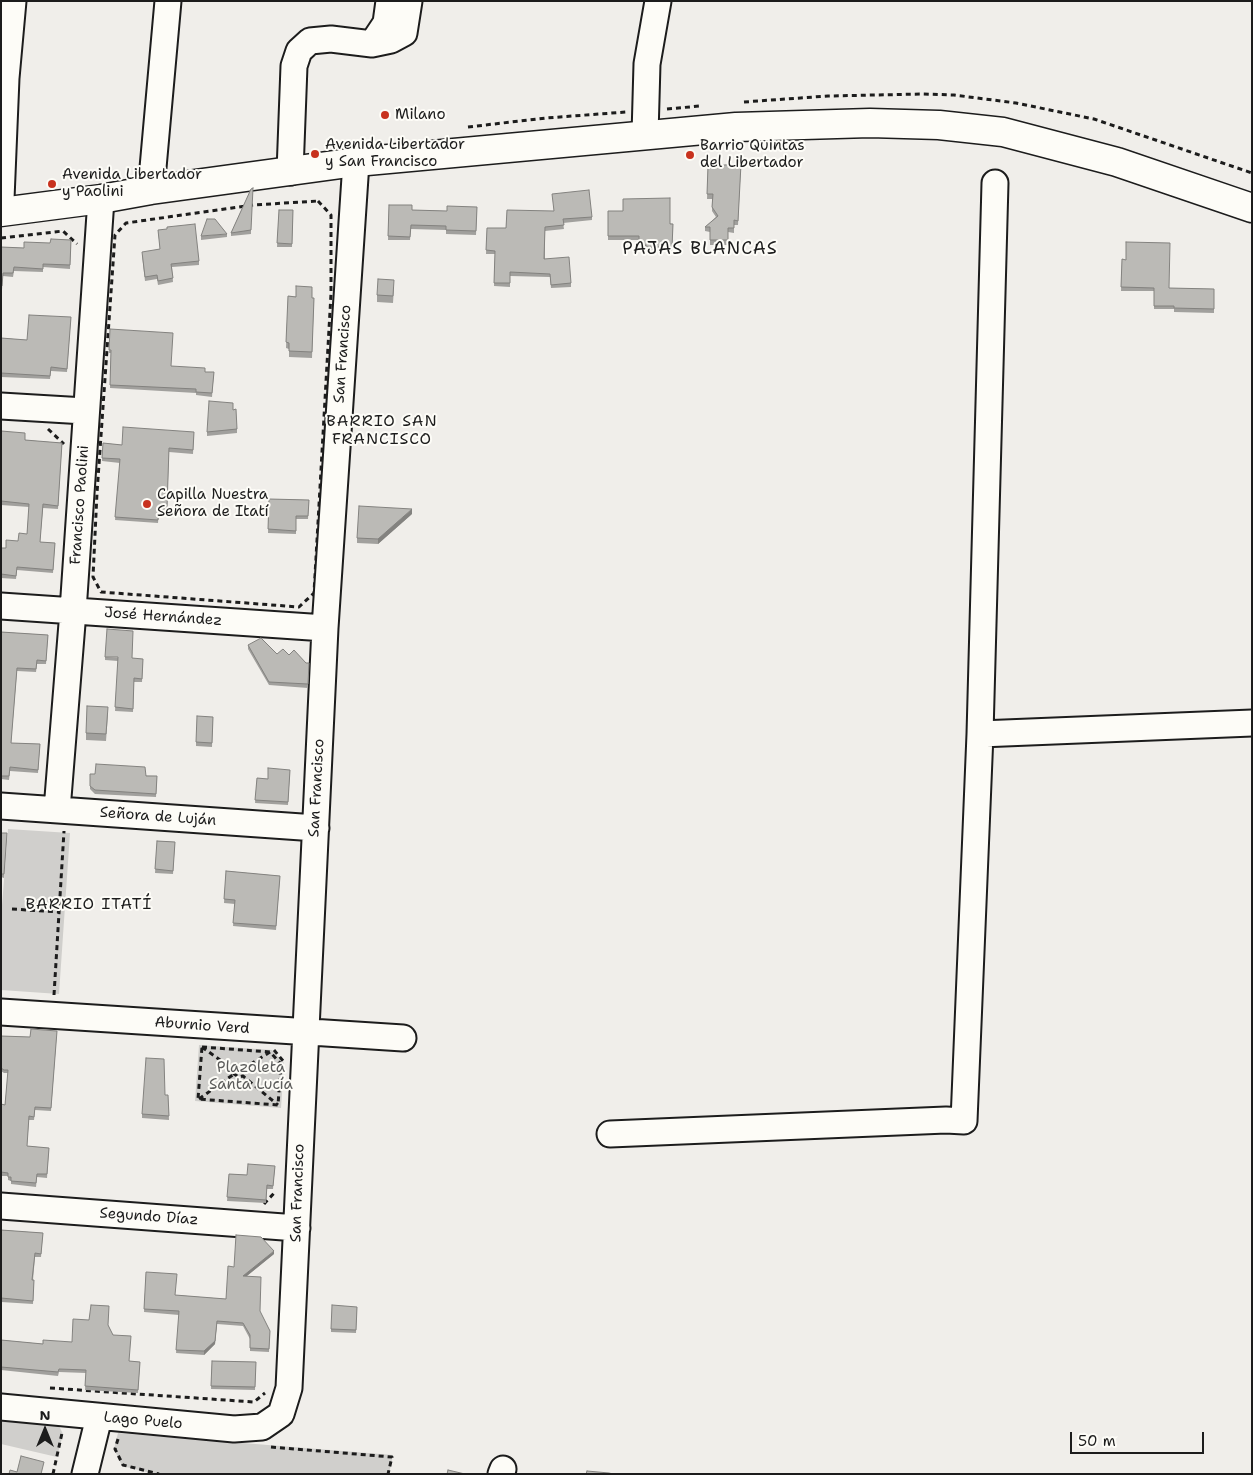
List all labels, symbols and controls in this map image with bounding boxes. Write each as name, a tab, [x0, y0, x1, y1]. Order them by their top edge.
place label: Milano	[395, 106, 446, 124]
marker: Milano	[379, 109, 391, 121]
place label: Avenida Libertador y San Francisco	[325, 136, 465, 171]
place label: Barrio Quintas del Libertador	[700, 137, 805, 172]
marker: Avenida Libertador y San Francisco	[309, 148, 321, 160]
marker: Barrio Quintas del Libertador	[684, 149, 696, 161]
place label: Avenida Libertador y Paolini	[62, 166, 202, 201]
marker: Avenida Libertador y Paolini	[46, 178, 58, 190]
district label: PAJAS BLANCAS	[621, 238, 779, 260]
street label: San Francisco	[331, 304, 355, 404]
district label: BARRIO SAN FRANCISCO	[325, 412, 439, 450]
street label: Francisco Paolini	[67, 445, 93, 565]
place label: Capilla Nuestra Señora de Itatí	[157, 486, 269, 521]
marker: Capilla Nuestra Señora de Itatí	[141, 498, 153, 510]
street label: José Hernández	[103, 604, 223, 630]
street label: San Francisco	[305, 738, 329, 838]
street label: Señora de Luján	[99, 804, 217, 830]
district label: BARRIO ITATÍ	[24, 895, 154, 915]
street label: Aburnio Verd	[154, 1014, 250, 1038]
park label: Plazoleta Santa Lucía	[209, 1059, 293, 1094]
street label: San Francisco	[287, 1143, 309, 1243]
street label: Segundo Díaz	[99, 1205, 199, 1229]
north arrow	[20, 1405, 70, 1455]
text: N	[39, 1406, 51, 1424]
street label: Lago Puelo	[103, 1409, 183, 1433]
scale bar	[1073, 1422, 1207, 1454]
text: 50 m	[1078, 1431, 1116, 1451]

